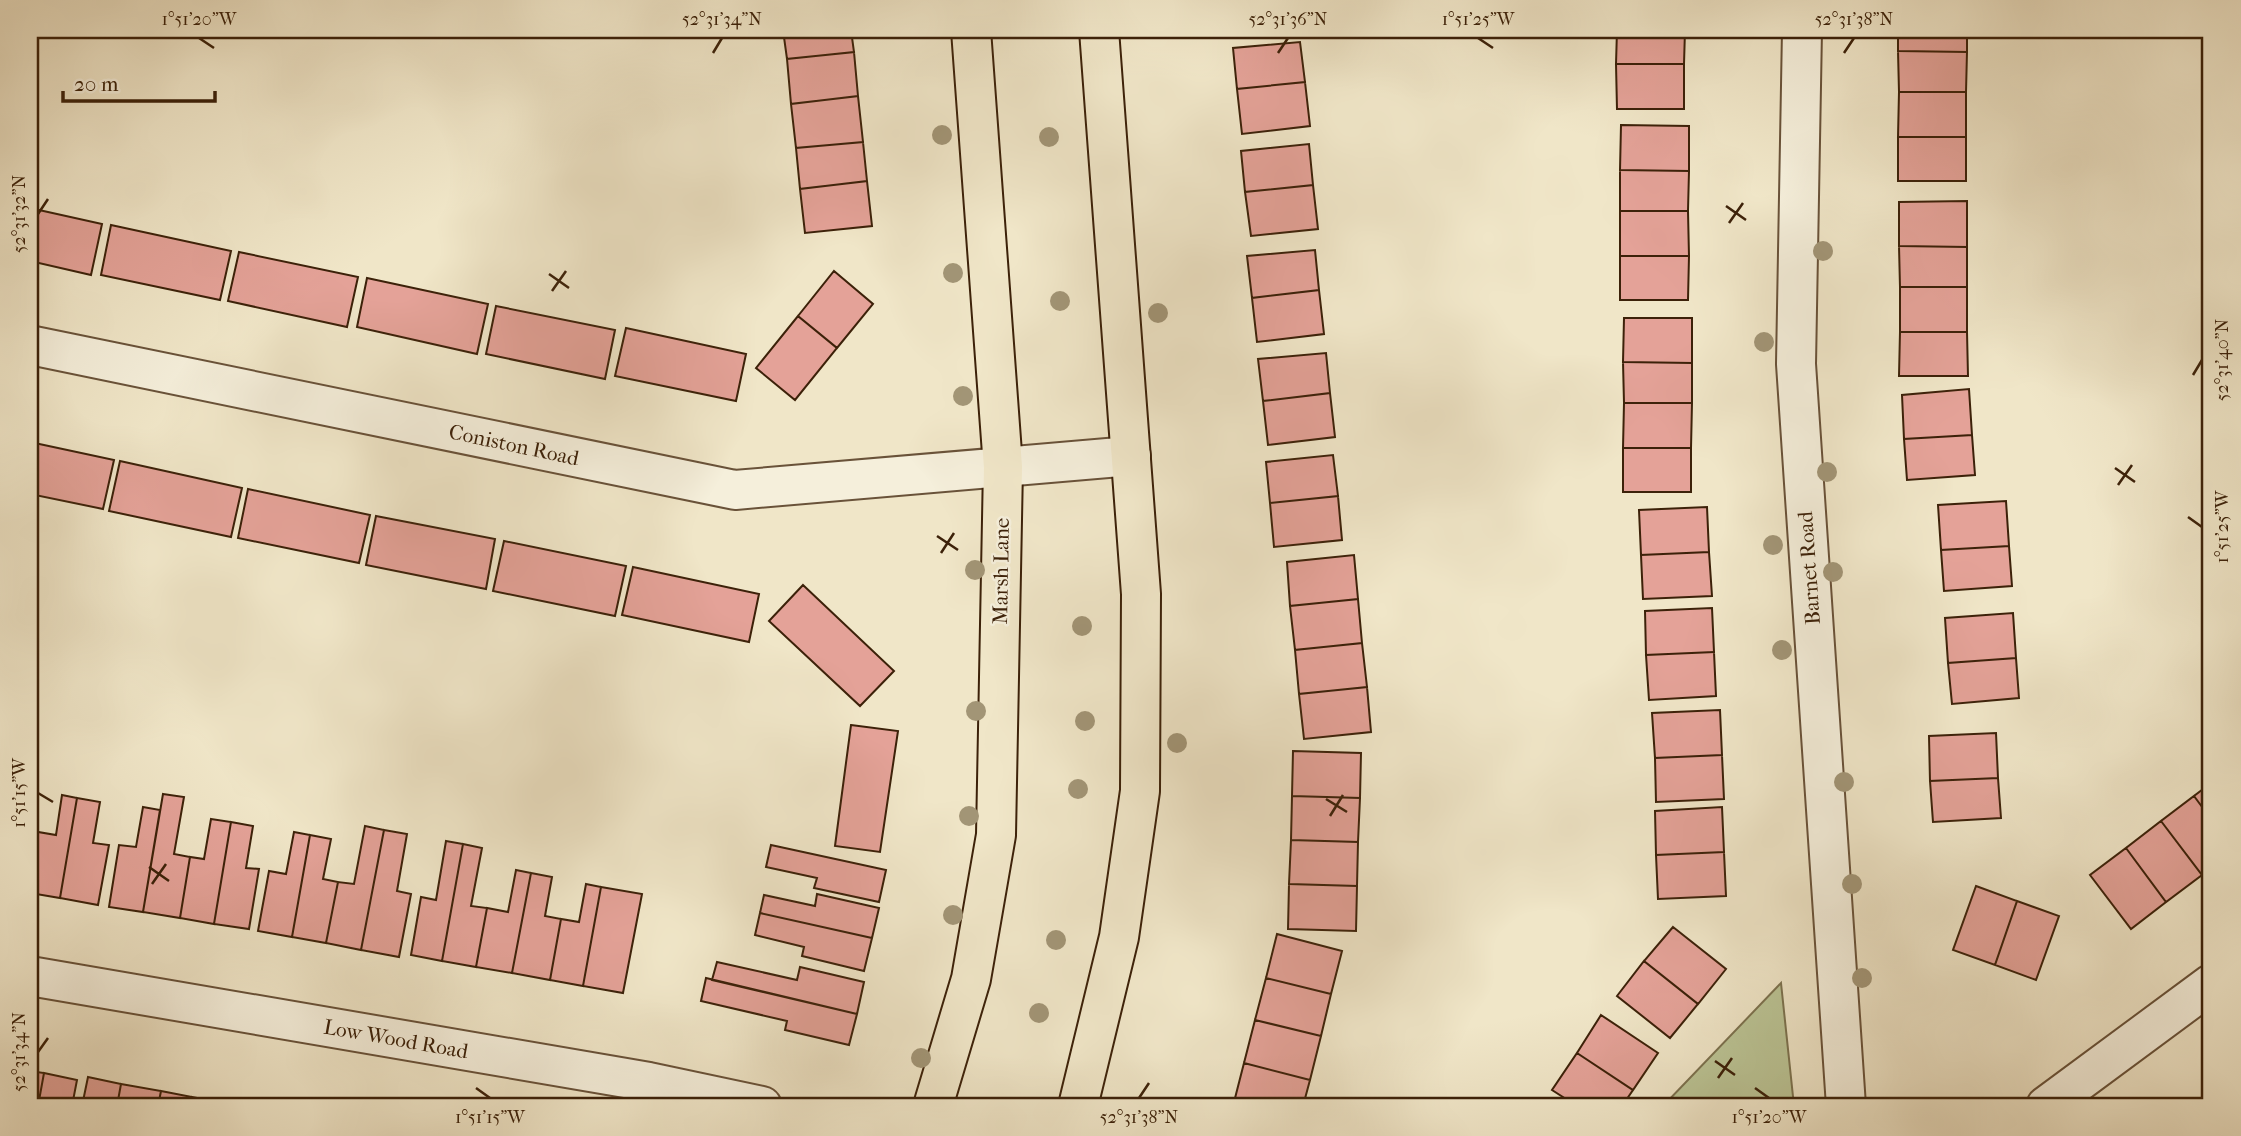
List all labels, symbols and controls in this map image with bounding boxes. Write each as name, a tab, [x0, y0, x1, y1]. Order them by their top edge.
text: 1°51'20"W	[162, 9, 238, 30]
text: 52°31'34"N	[682, 9, 762, 30]
text: 52°31'36"N	[1248, 9, 1328, 30]
text: 1°51'25"W	[1442, 9, 1516, 30]
text: 52°31'38"N	[1815, 9, 1894, 30]
scale bar	[63, 60, 215, 104]
text: 20 m	[74, 72, 119, 96]
text: 52°31'32"N	[9, 174, 30, 253]
text: 52°31'40"N	[2212, 318, 2233, 401]
street label: Coniston Road	[447, 420, 582, 471]
text: 1°51'25"W	[2212, 489, 2233, 563]
street label: Barnet Road	[1793, 510, 1825, 625]
street label: Marsh Lane	[988, 517, 1014, 625]
text: 1°51'15"W	[9, 757, 30, 828]
text: 52°31'34"N	[9, 1012, 30, 1092]
street label: Low Wood Road	[322, 1014, 471, 1064]
text: 1°51'15"W	[455, 1107, 526, 1128]
text: 52°31'38"N	[1100, 1107, 1179, 1128]
text: 1°51'20"W	[1732, 1107, 1808, 1128]

